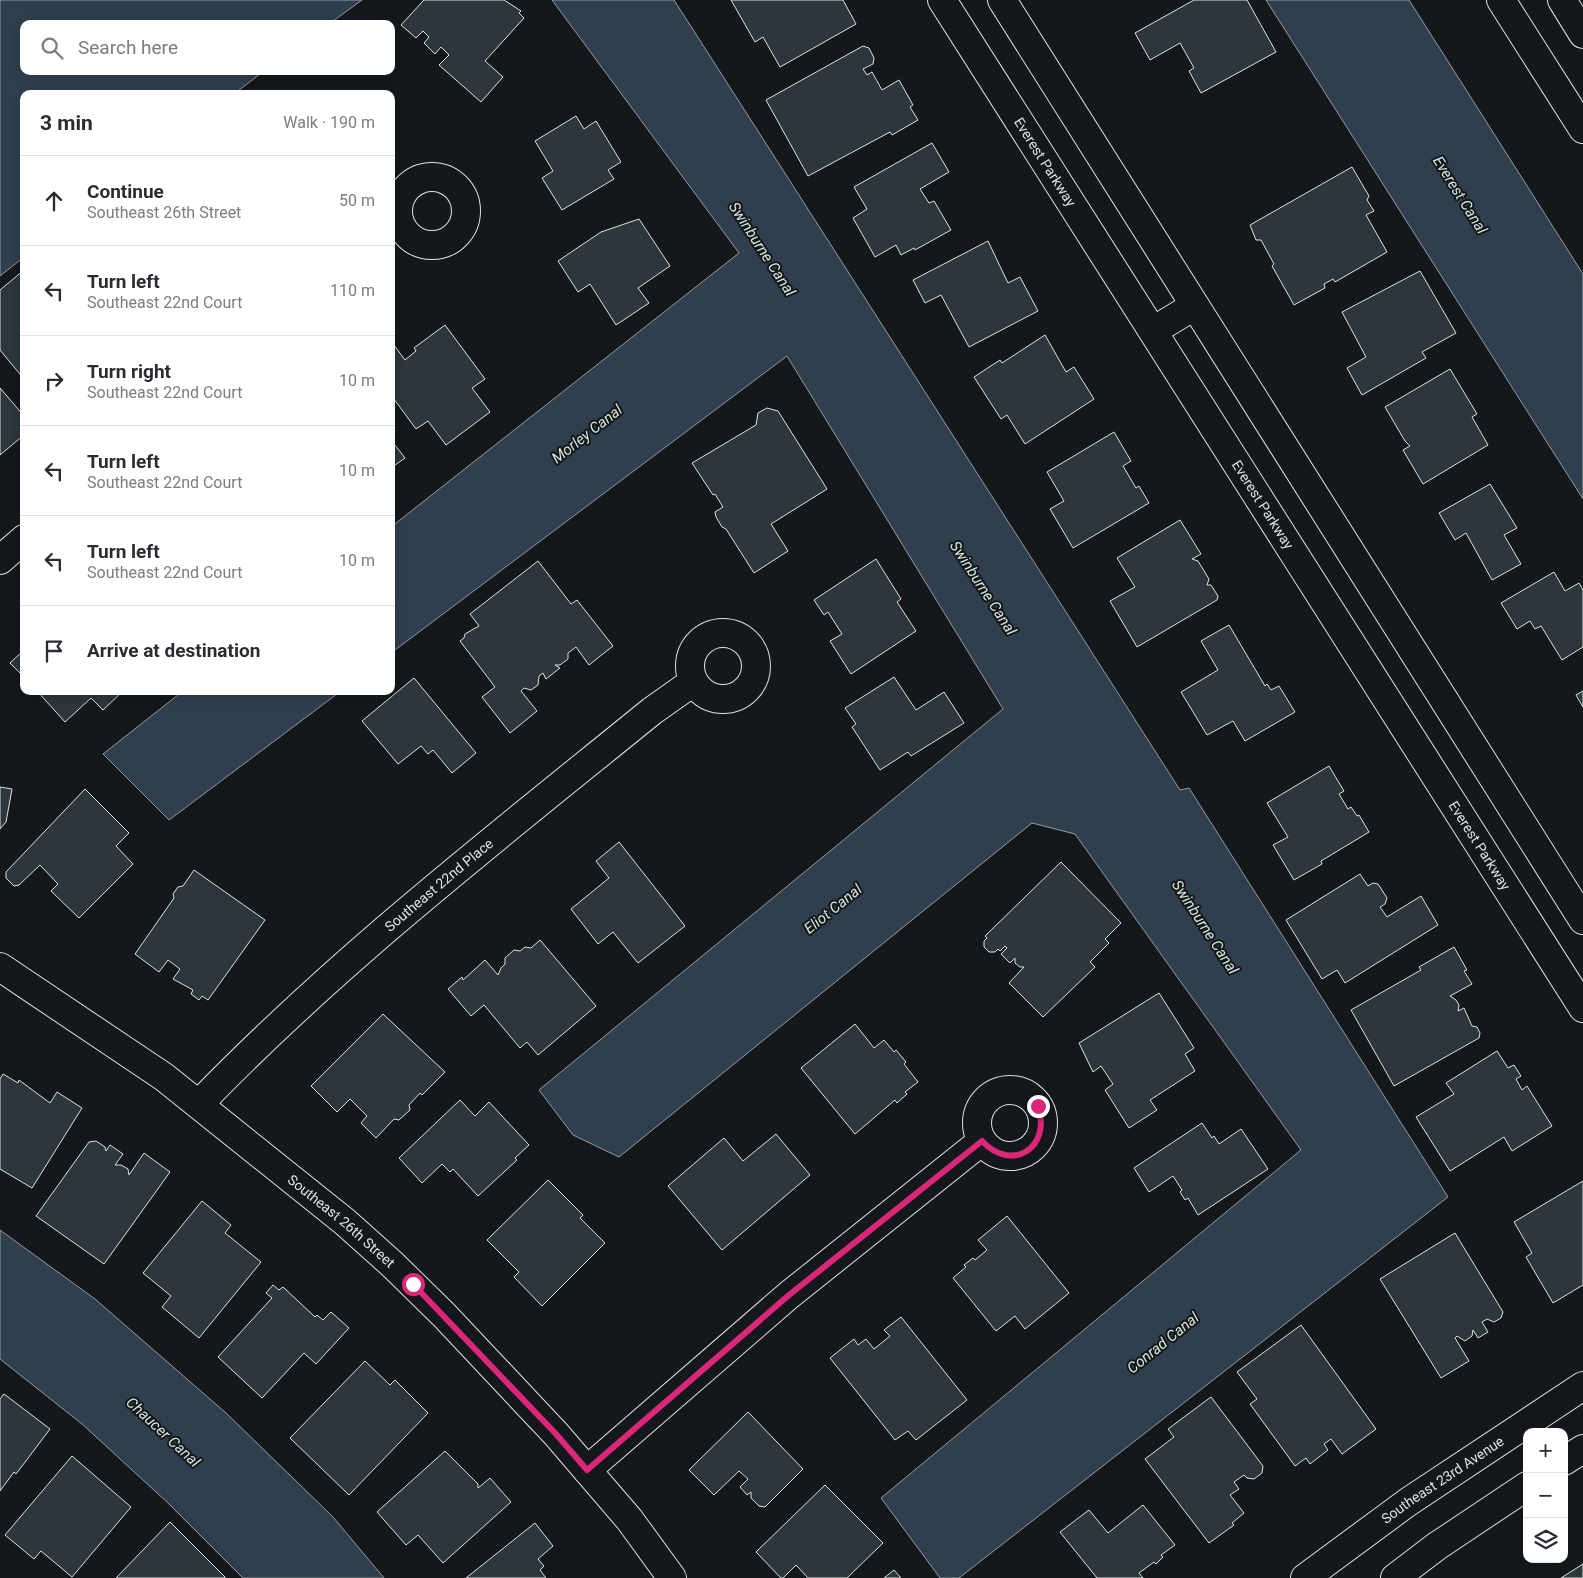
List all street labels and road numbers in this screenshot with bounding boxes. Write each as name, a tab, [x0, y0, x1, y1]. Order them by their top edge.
street label: Everest Parkway	[1011, 115, 1079, 210]
street label: Everest Parkway	[1229, 457, 1297, 552]
street label: Everest Parkway	[1446, 798, 1514, 893]
street label: Southeast 22nd Place	[381, 835, 496, 935]
street label: Southeast 26th Street	[285, 1171, 398, 1271]
street label: Southeast 23rd Avenue	[1378, 1433, 1507, 1527]

